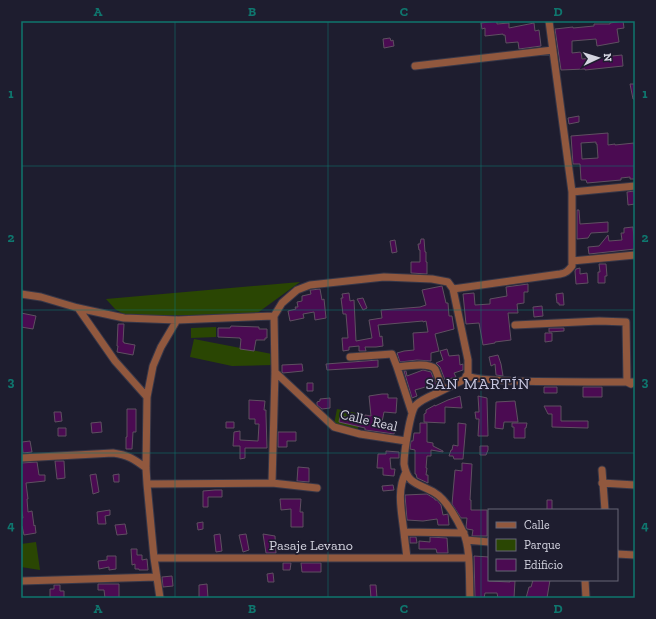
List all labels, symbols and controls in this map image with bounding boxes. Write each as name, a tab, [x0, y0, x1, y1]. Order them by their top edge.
text: A	[94, 4, 103, 19]
text: B	[248, 4, 256, 19]
text: C	[400, 4, 408, 19]
text: D	[553, 4, 563, 19]
north arrow	[578, 38, 618, 78]
text: N	[601, 53, 614, 63]
text: 1	[8, 86, 14, 101]
text: 1	[642, 86, 648, 101]
text: 2	[8, 230, 15, 245]
text: 2	[642, 230, 649, 245]
text: 3	[8, 374, 15, 389]
district label: SAN MARTÍN	[425, 374, 531, 393]
text: 3	[642, 374, 649, 389]
street label: Calle Real	[338, 406, 400, 435]
legend	[488, 509, 618, 581]
text: 4	[7, 518, 15, 533]
text: Calle	[524, 518, 550, 532]
text: 4	[641, 518, 649, 533]
street label: Pasaje Levano	[269, 537, 353, 554]
text: Parque	[524, 538, 561, 552]
text: Edificio	[524, 558, 563, 572]
text: A	[94, 601, 103, 616]
text: B	[248, 601, 256, 616]
text: C	[400, 601, 408, 616]
text: D	[553, 601, 563, 616]

